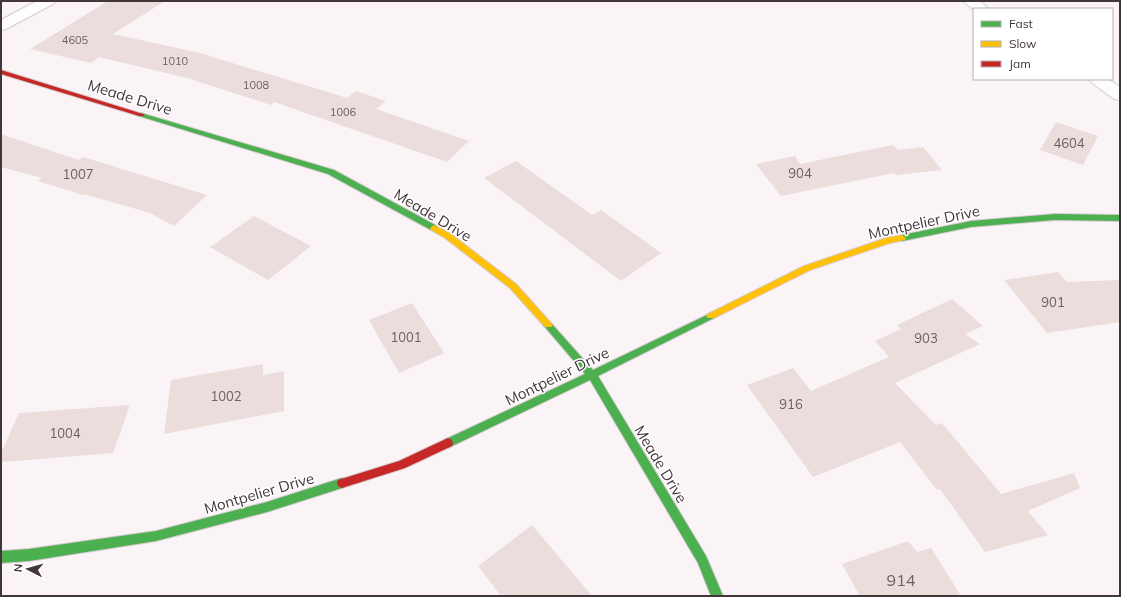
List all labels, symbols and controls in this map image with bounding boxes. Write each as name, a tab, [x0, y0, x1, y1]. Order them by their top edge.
legend	[973, 8, 1113, 80]
text: Fast	[1009, 16, 1033, 31]
house number: 4605	[62, 33, 89, 47]
text: Slow	[1009, 36, 1037, 51]
house number: 1010	[162, 54, 189, 68]
text: Jam	[1009, 56, 1031, 71]
street label: Meade Drive	[85, 75, 175, 119]
house number: 1008	[243, 78, 270, 92]
house number: 1006	[330, 105, 357, 119]
house number: 4604	[1053, 135, 1085, 151]
house number: 904	[788, 165, 812, 181]
house number: 1007	[62, 166, 94, 182]
street label: Meade Drive	[391, 184, 475, 246]
street label: Montpelier Drive	[866, 201, 982, 243]
house number: 901	[1041, 294, 1065, 310]
house number: 1001	[390, 329, 422, 345]
house number: 903	[914, 330, 938, 346]
street label: Montpelier Drive	[502, 343, 612, 409]
house number: 1002	[210, 388, 242, 404]
house number: 916	[779, 396, 803, 412]
street label: Meade Drive	[630, 422, 692, 506]
house number: 1004	[49, 425, 81, 441]
street label: Montpelier Drive	[202, 468, 316, 518]
north arrow	[8, 549, 48, 589]
text: N	[11, 563, 25, 573]
house number: 914	[887, 570, 916, 590]

